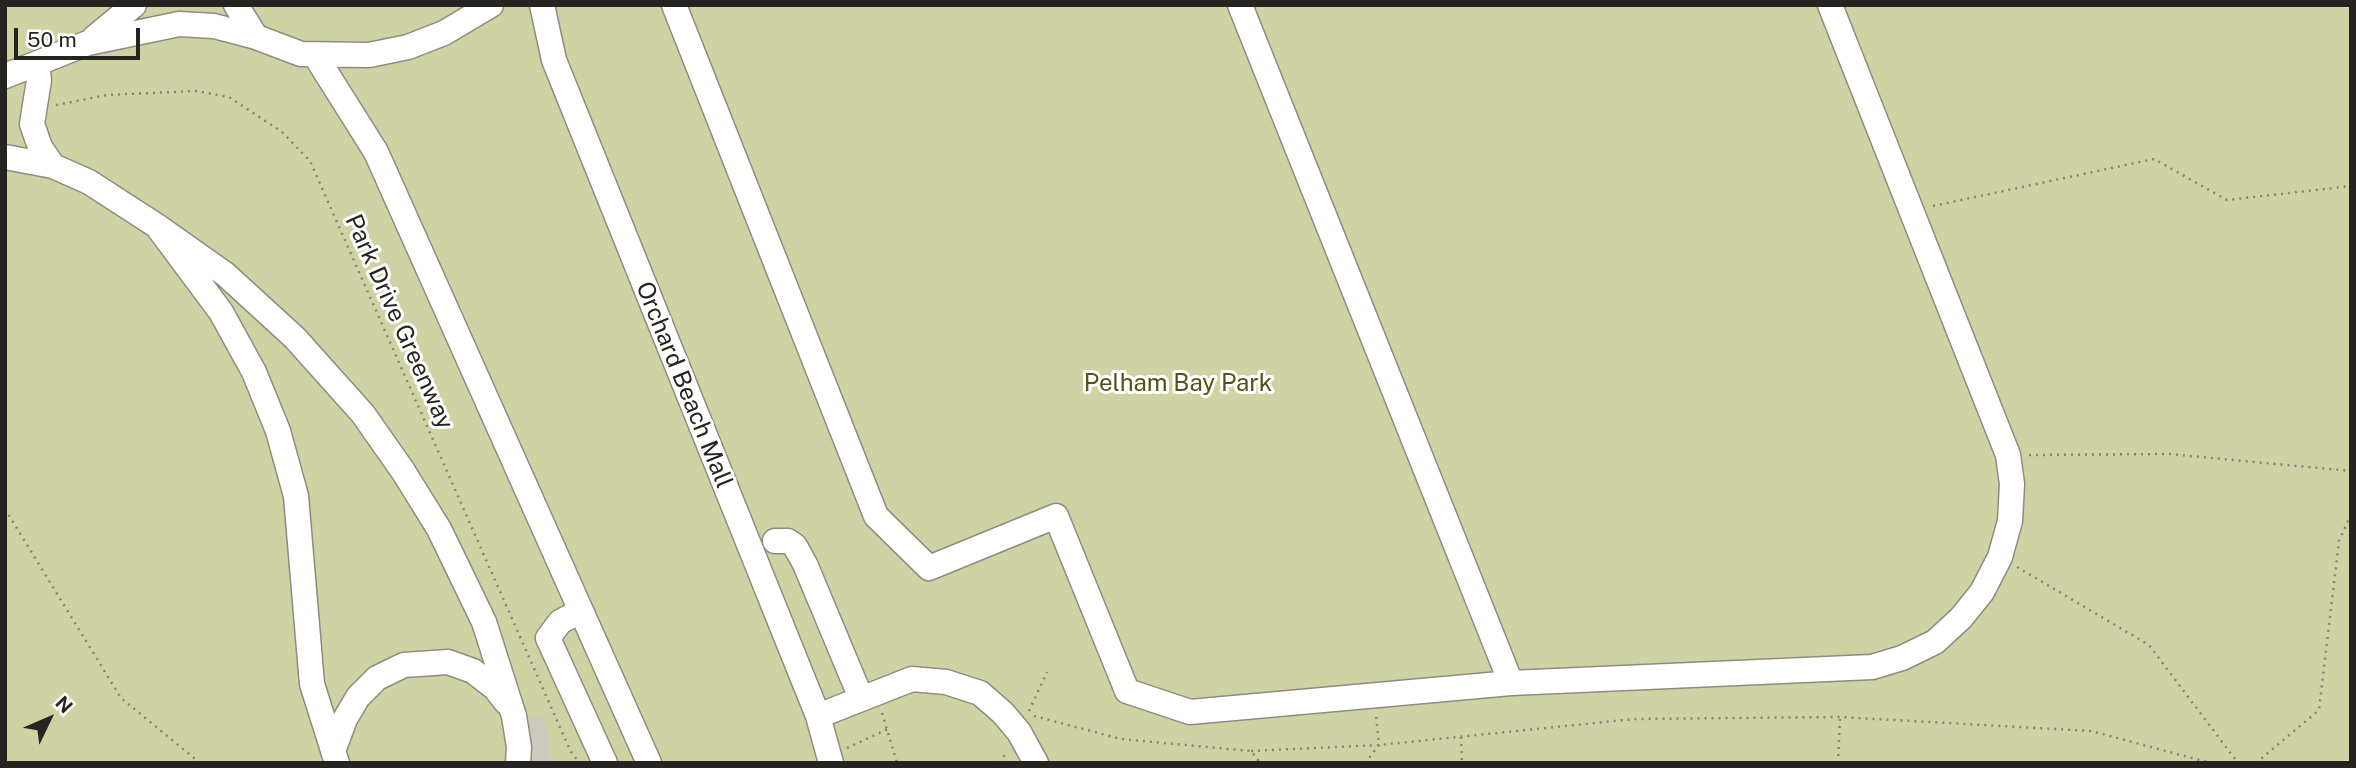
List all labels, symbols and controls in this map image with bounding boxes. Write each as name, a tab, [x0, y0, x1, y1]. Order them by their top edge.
scale bar	[18, 14, 144, 58]
text: 50 m	[27, 27, 77, 52]
street label: Park Drive Greenway	[339, 210, 459, 434]
street label: Orchard Beach Mall	[629, 278, 739, 492]
park label: Pelham Bay Park	[1084, 370, 1272, 398]
north arrow	[14, 684, 84, 754]
text: N	[51, 691, 77, 717]

